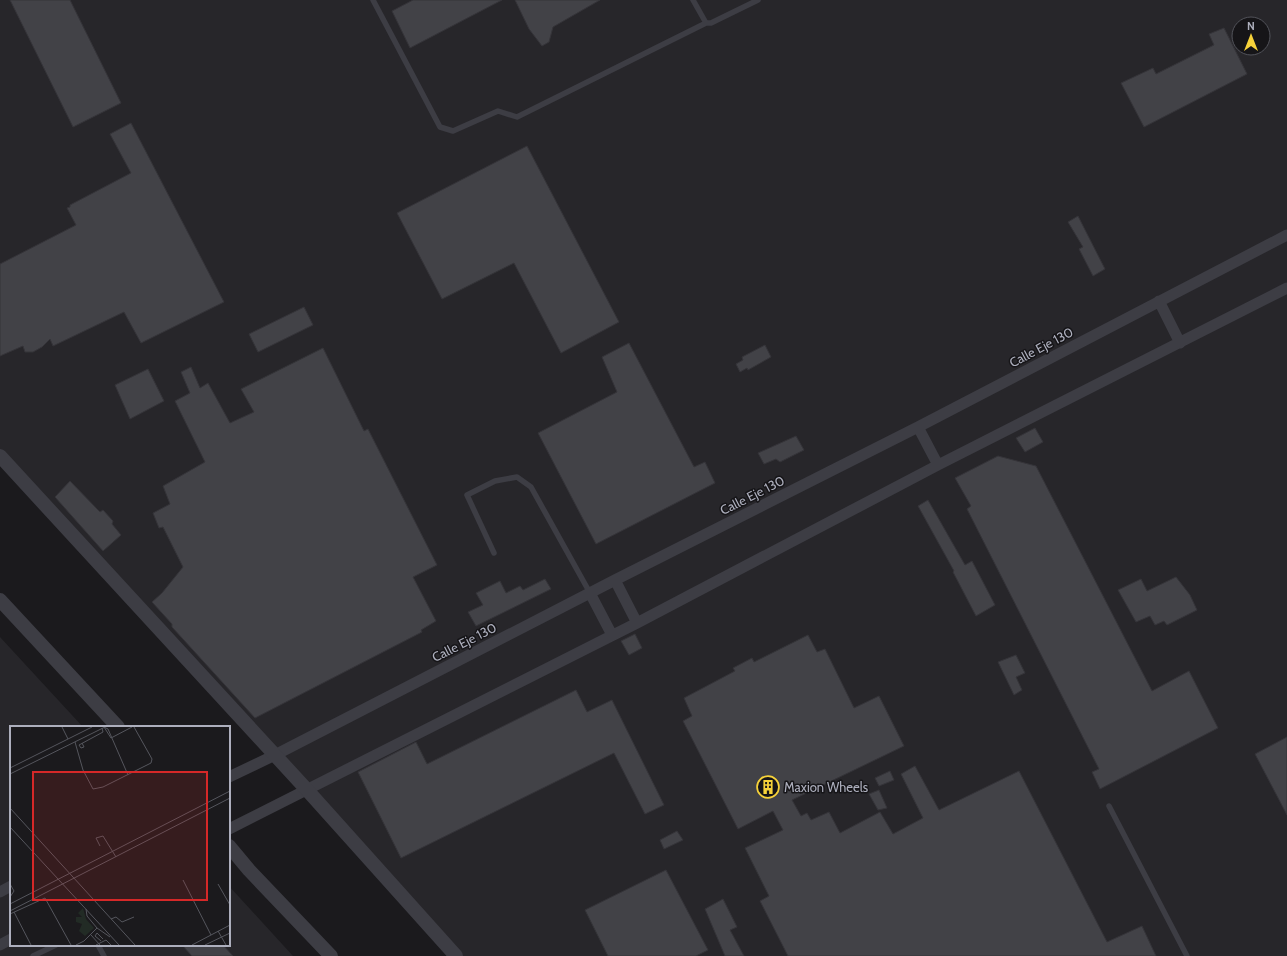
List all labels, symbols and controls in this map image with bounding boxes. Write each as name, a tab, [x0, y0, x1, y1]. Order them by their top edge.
north arrow	[1231, 16, 1271, 56]
text: N	[1247, 19, 1255, 33]
street label: Calle Eje 130	[1006, 323, 1076, 371]
street label: Calle Eje 130	[717, 472, 787, 519]
street label: Calle Eje 130	[429, 619, 499, 666]
inset map	[10, 726, 230, 946]
building icon: Maxion Wheels	[755, 774, 781, 800]
place label: Maxion Wheels	[784, 779, 869, 795]

